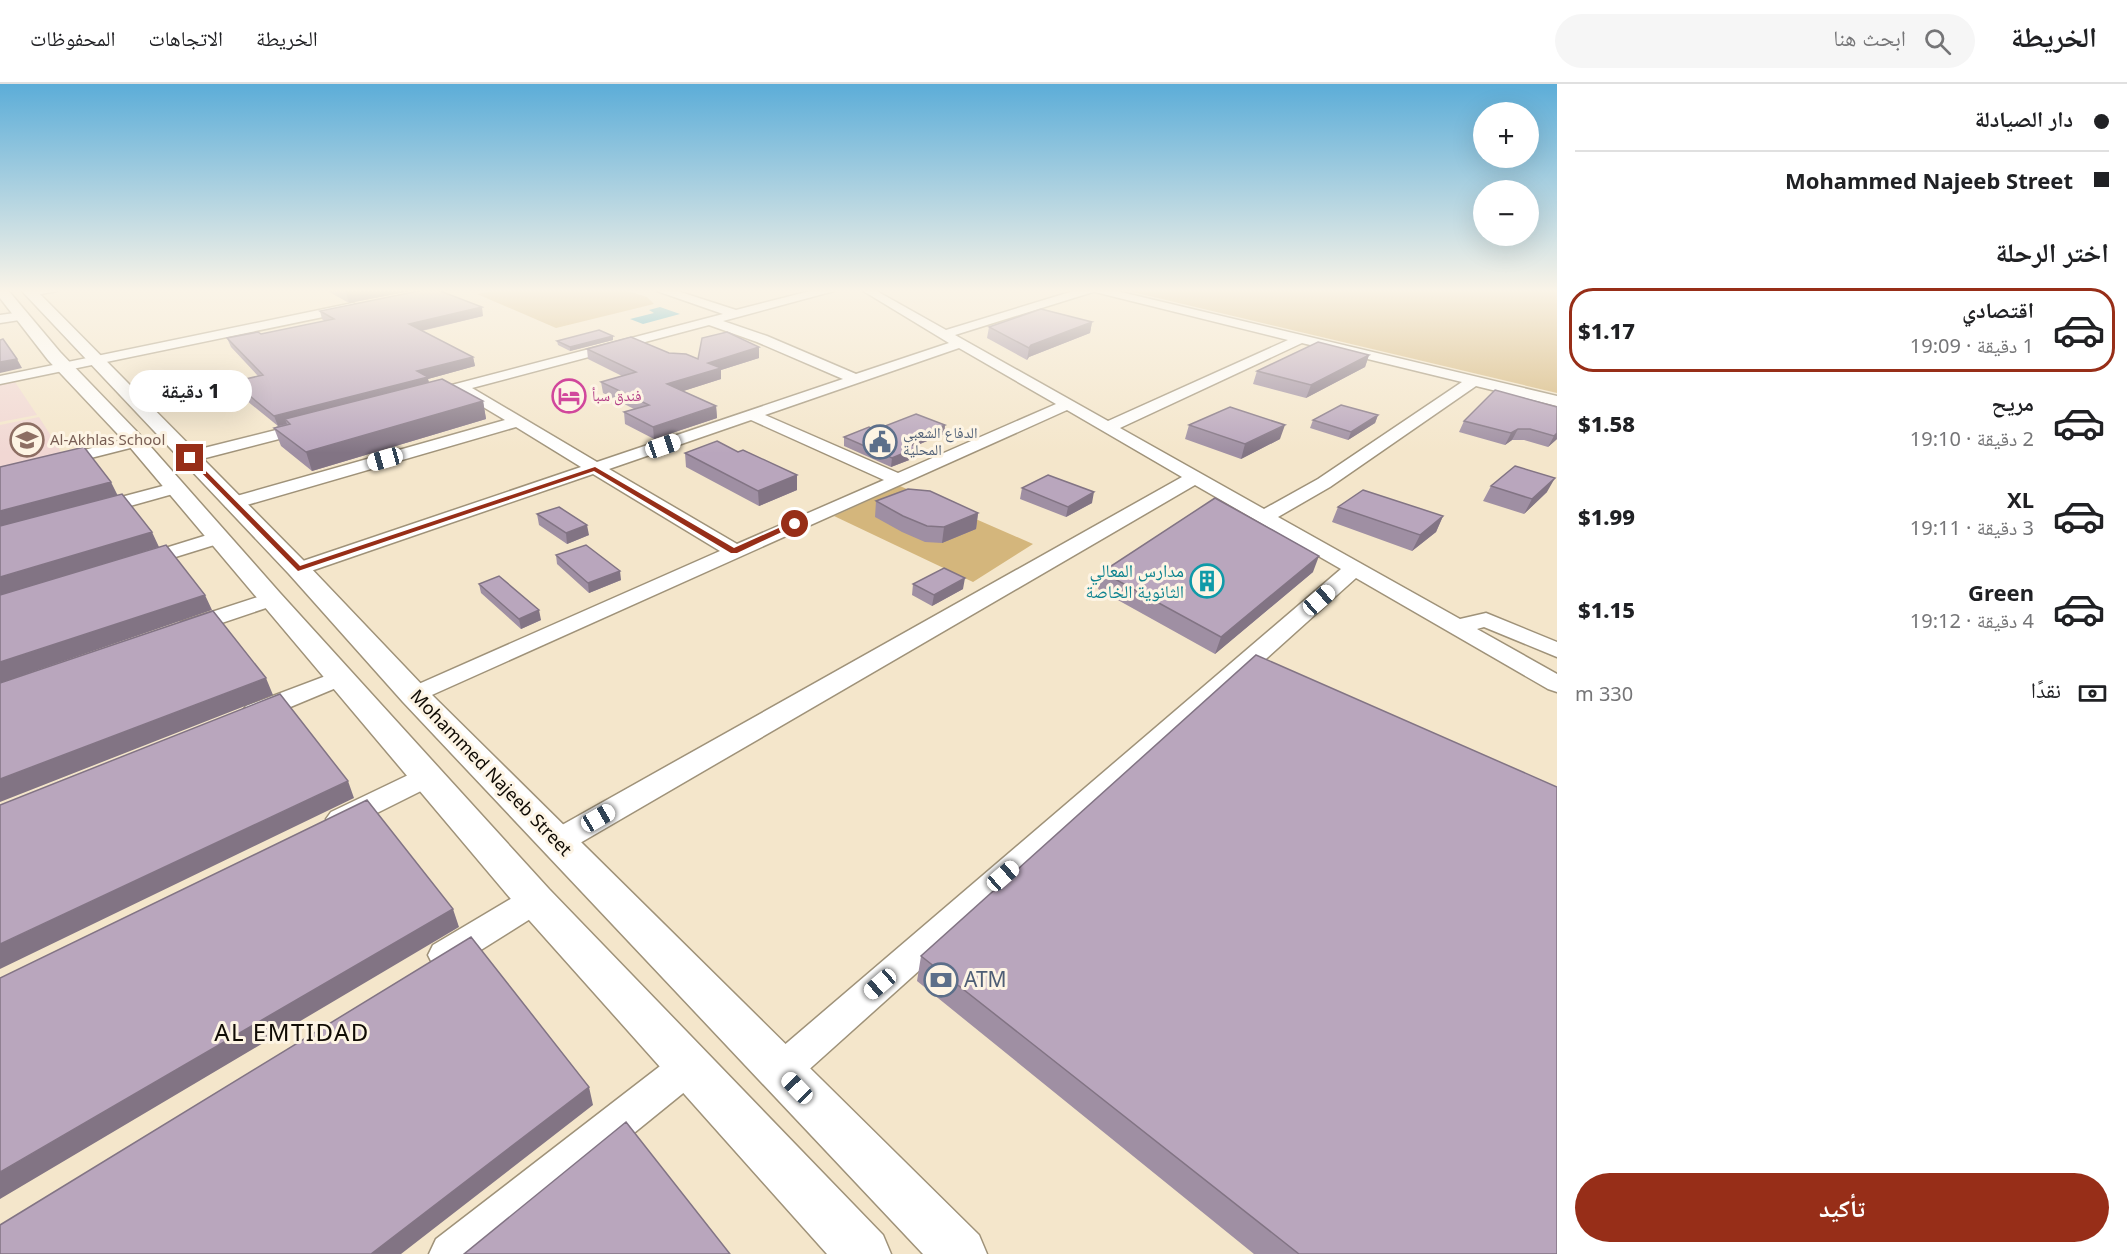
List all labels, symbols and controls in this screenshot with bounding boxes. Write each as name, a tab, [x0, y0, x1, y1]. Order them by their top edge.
search box	[1555, 14, 1975, 68]
text: الخريطة	[2011, 17, 2097, 55]
text: ابحث هنا	[1833, 22, 1906, 52]
text: المحفوظات	[30, 24, 115, 52]
text: الاتجاهات	[148, 24, 223, 52]
text: الخريطة	[256, 24, 318, 52]
icon: search	[1921, 25, 1954, 58]
map controls	[1473, 102, 1539, 246]
button: +	[1473, 102, 1539, 168]
text: دار الصيادلة	[1975, 103, 2073, 133]
text: Mohammed Najeeb Street	[1785, 165, 2073, 195]
button: −	[1473, 180, 1539, 246]
text: اختر الرحلة	[1995, 233, 2109, 270]
text: اقتصادي	[1962, 294, 2034, 324]
icon: car	[2052, 303, 2106, 357]
text: $1.17	[1578, 315, 1635, 345]
text: 1 دقيقة · 19:09	[1910, 332, 2034, 359]
callout: 1 دقيقة	[128, 371, 252, 413]
text: 1 دقيقة	[161, 377, 220, 404]
hotel icon: فندق سبأ	[551, 378, 587, 414]
place label: فندق سبأ	[592, 385, 641, 406]
text: مريح	[1991, 387, 2034, 417]
icon: car	[2052, 396, 2106, 450]
text: $1.58	[1578, 408, 1635, 438]
school or university icon: Al-Akhlas School	[9, 422, 45, 458]
place label: الدفاع الشعبي المحلية	[903, 422, 978, 459]
public building icon: الدفاع الشعبي المحلية	[862, 424, 898, 460]
text: 2 دقيقة · 19:10	[1910, 425, 2034, 452]
place label: Al-Akhlas School	[50, 429, 165, 449]
car	[643, 432, 683, 460]
route end	[176, 444, 203, 471]
car	[365, 445, 405, 473]
text: XL	[2007, 484, 2034, 514]
icon: car	[2052, 489, 2106, 543]
text: $1.99	[1578, 501, 1635, 531]
route start	[781, 510, 808, 537]
text: 3 دقيقة · 19:11	[1910, 514, 2034, 541]
place label: مدارس المعالي الثانوية الخاصة	[1086, 558, 1184, 603]
building icon: مدارس المعالي الثانوية الخاصة	[1189, 563, 1225, 599]
text: Green	[1968, 577, 2034, 607]
car	[1300, 581, 1338, 619]
icon: car	[2052, 582, 2106, 636]
text: $1.15	[1578, 594, 1635, 624]
text: 4 دقيقة · 19:12	[1910, 607, 2034, 634]
text: نقدًا	[2031, 674, 2061, 704]
icon: cash	[2076, 677, 2109, 710]
text: 330 m	[1575, 680, 1633, 707]
street label: Mohammed Najeeb Street	[406, 684, 578, 861]
car	[578, 801, 618, 835]
car	[984, 857, 1022, 895]
bank icon: ATM	[923, 962, 959, 998]
car	[861, 965, 899, 1003]
place label: ATM	[964, 965, 1007, 993]
district label: AL EMTIDAD	[214, 1015, 370, 1048]
car	[778, 1069, 816, 1107]
button: تأكيد	[1575, 1173, 2109, 1242]

